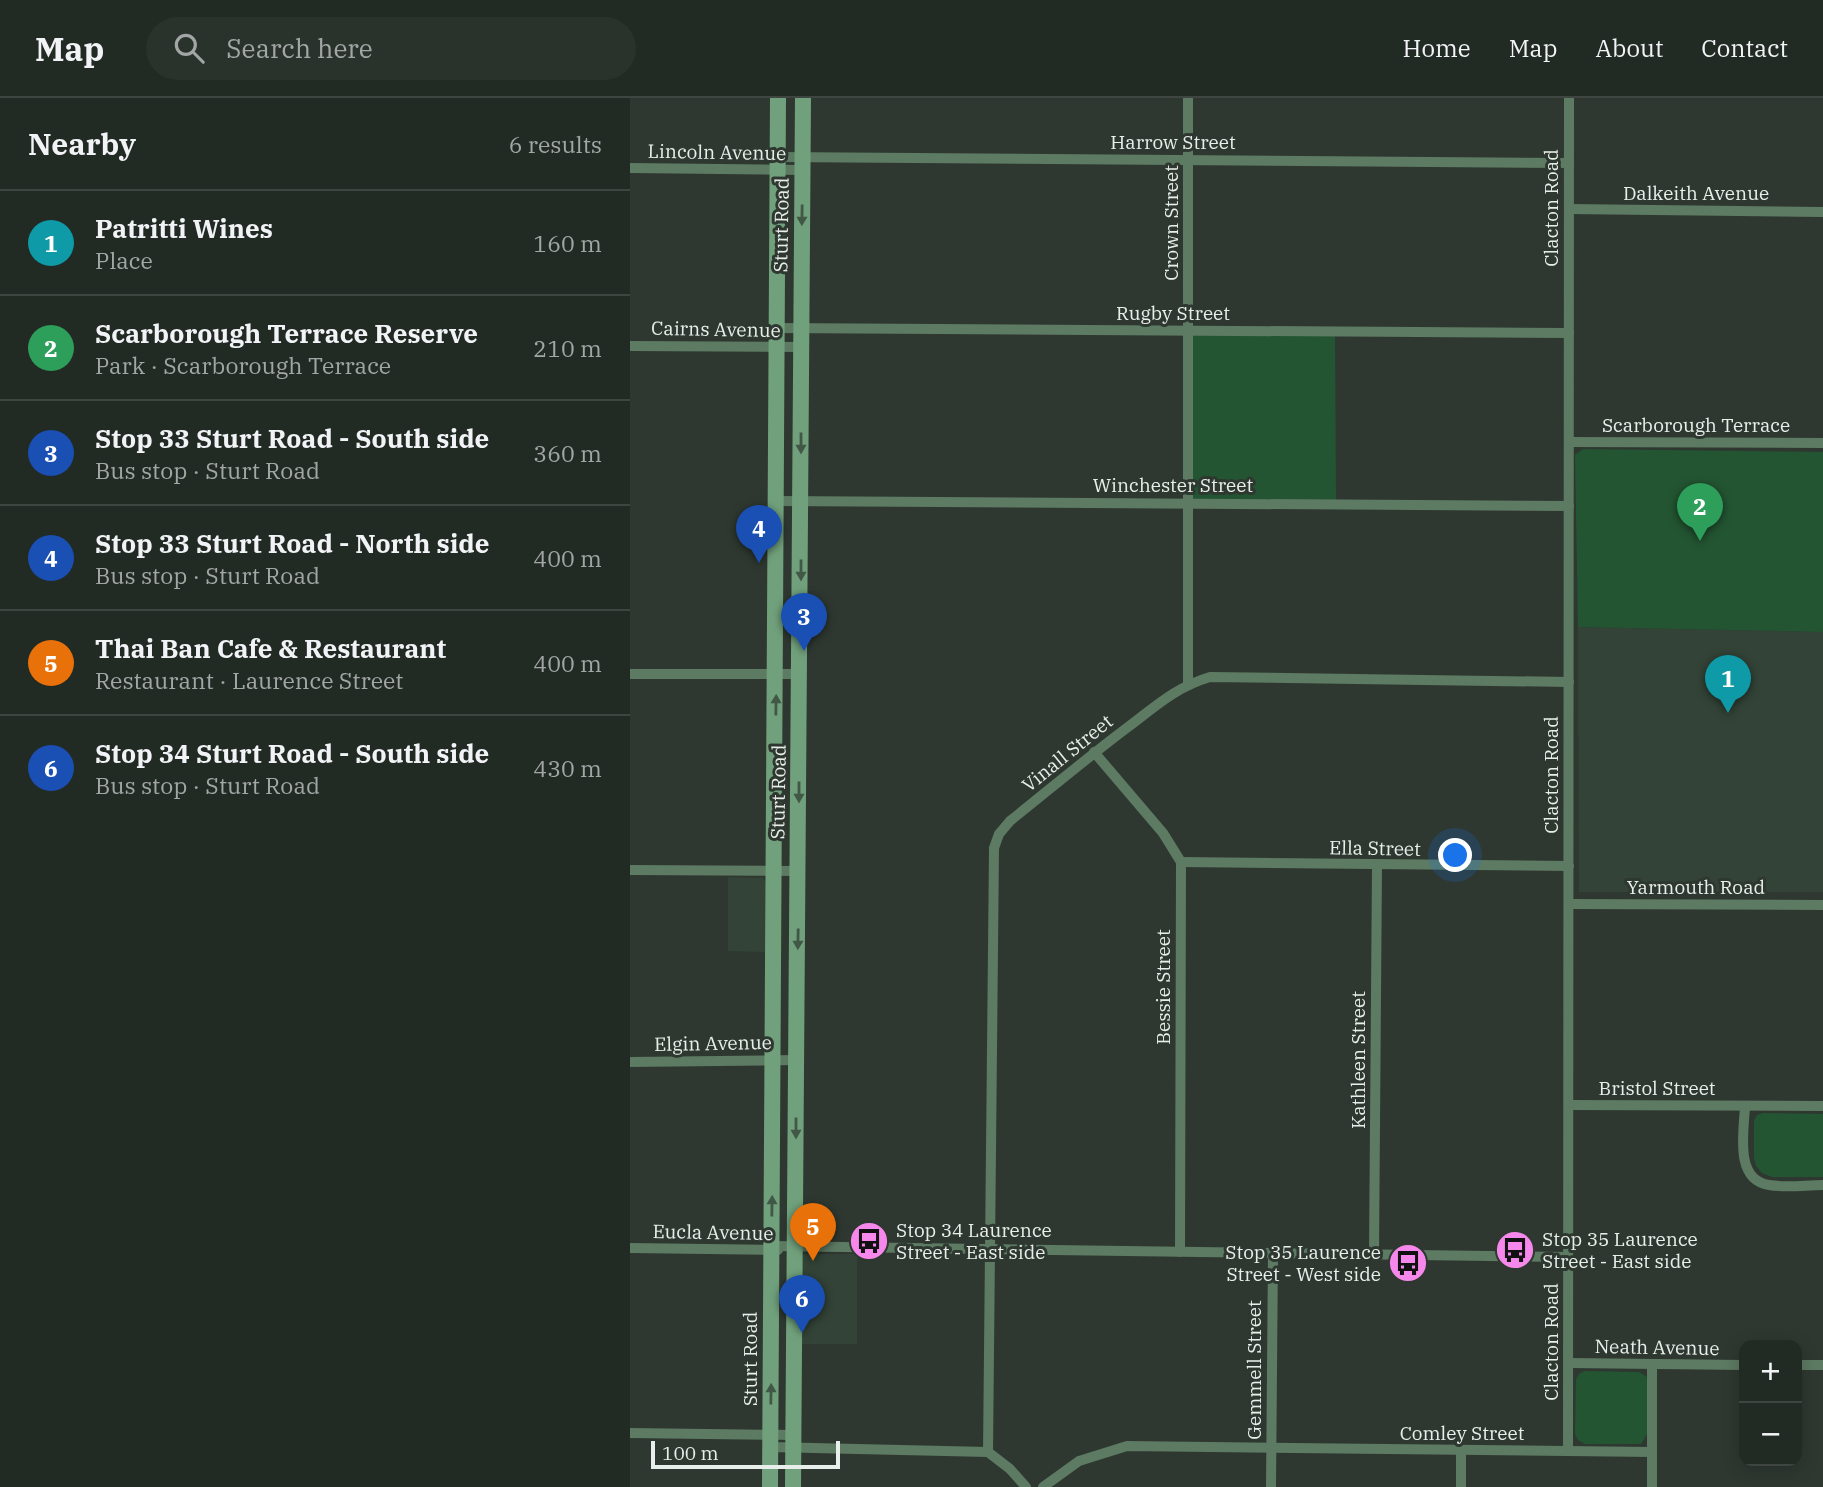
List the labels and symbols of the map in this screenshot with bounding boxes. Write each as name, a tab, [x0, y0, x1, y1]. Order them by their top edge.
street label: Harrow Street	[1110, 130, 1236, 154]
street label: Lincoln Avenue	[647, 139, 787, 165]
street label: Clacton Road	[1539, 149, 1563, 267]
street label: Crown Street	[1159, 165, 1183, 281]
street label: Sturt Road	[768, 177, 794, 273]
street label: Dalkeith Avenue	[1623, 181, 1769, 205]
one-way arrow	[797, 204, 808, 226]
street label: Rugby Street	[1116, 301, 1230, 325]
street label: Cairns Avenue	[651, 316, 781, 342]
street label: Scarborough Terrace	[1602, 413, 1790, 437]
one-way arrow	[795, 432, 807, 454]
street label: Winchester Street	[1093, 473, 1253, 497]
pin: 2	[1677, 483, 1723, 541]
pin: 4	[736, 505, 782, 563]
one-way arrow	[795, 559, 807, 581]
pin: 3	[781, 593, 827, 651]
pin: 1	[1705, 655, 1751, 713]
one-way arrow	[770, 693, 782, 715]
street label: Vinall Street	[1017, 709, 1117, 797]
street label: Clacton Road	[1539, 716, 1563, 834]
street label: Sturt Road	[765, 744, 791, 840]
one-way arrow	[793, 781, 805, 803]
street label: Ella Street	[1329, 835, 1421, 861]
your location	[1438, 838, 1472, 872]
street label: Yarmouth Road	[1627, 875, 1765, 899]
one-way arrow	[792, 928, 803, 950]
street label: Bessie Street	[1151, 929, 1175, 1045]
street label: Kathleen Street	[1346, 991, 1370, 1129]
street label: Elgin Avenue	[654, 1030, 772, 1056]
street label: Bristol Street	[1598, 1076, 1716, 1100]
one-way arrow	[790, 1118, 801, 1140]
one-way arrow	[766, 1195, 778, 1217]
pin: 5	[790, 1203, 836, 1261]
place label: Stop 34 Laurence Street - East side	[896, 1218, 1052, 1264]
street label: Eucla Avenue	[652, 1219, 774, 1245]
bus stop icon: Stop 34 Laurence Street - East side	[848, 1220, 890, 1262]
place label: Stop 35 Laurence Street - East side	[1542, 1227, 1698, 1273]
bus stop icon: Stop 35 Laurence Street - East side	[1494, 1229, 1536, 1271]
place label: Stop 35 Laurence Street - West side	[1225, 1240, 1381, 1286]
bus stop icon: Stop 35 Laurence Street - West side	[1387, 1242, 1429, 1284]
pin: 6	[779, 1275, 825, 1333]
street label: Clacton Road	[1539, 1283, 1563, 1401]
street label: Gemmell Street	[1242, 1300, 1266, 1440]
street label: Sturt Road	[738, 1312, 762, 1406]
street label: Neath Avenue	[1594, 1334, 1720, 1360]
one-way arrow	[765, 1383, 776, 1405]
street label: Comley Street	[1400, 1421, 1525, 1445]
scale bar	[651, 1438, 840, 1470]

